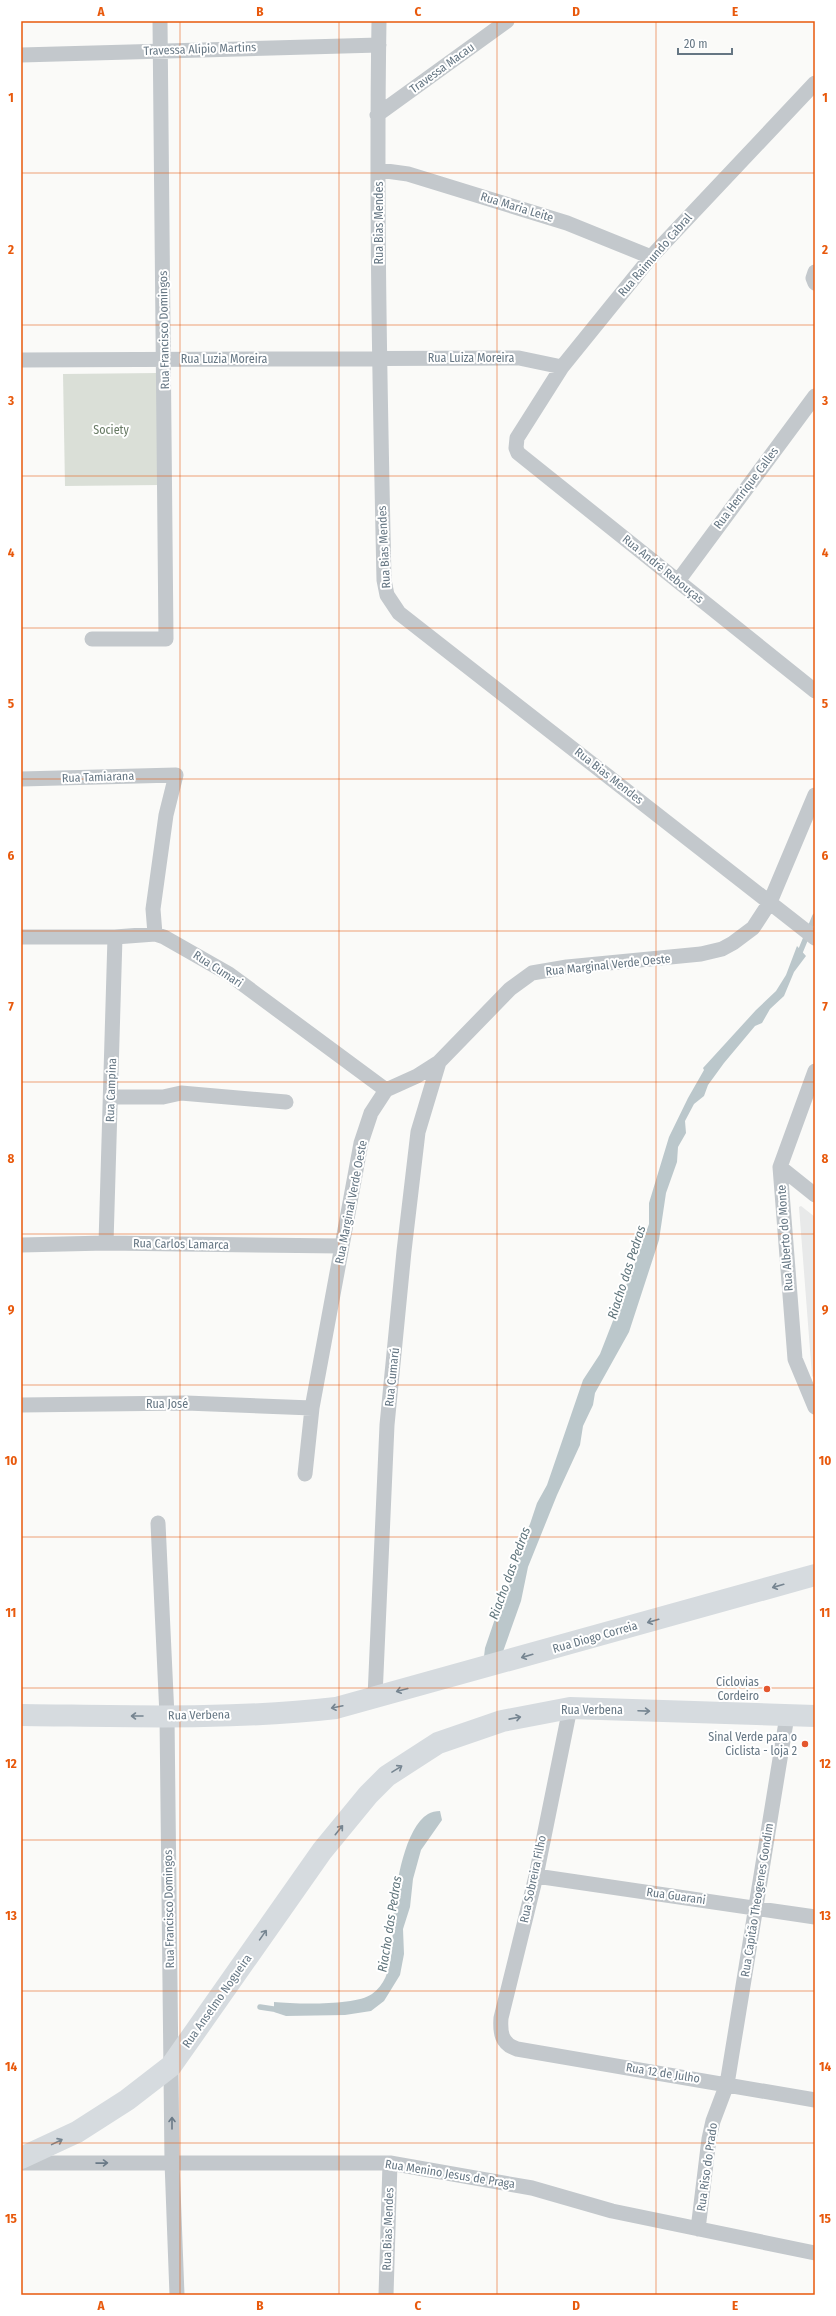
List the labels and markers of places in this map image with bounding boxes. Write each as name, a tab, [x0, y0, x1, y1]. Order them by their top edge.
place label: Ciclovias Cordeiro	[716, 1675, 759, 1703]
marker: Ciclovias Cordeiro	[762, 1684, 772, 1694]
place label: Sinal Verde para o Ciclista - loja 2	[708, 1730, 797, 1758]
marker: Sinal Verde para o Ciclista - loja 2	[800, 1739, 810, 1749]

